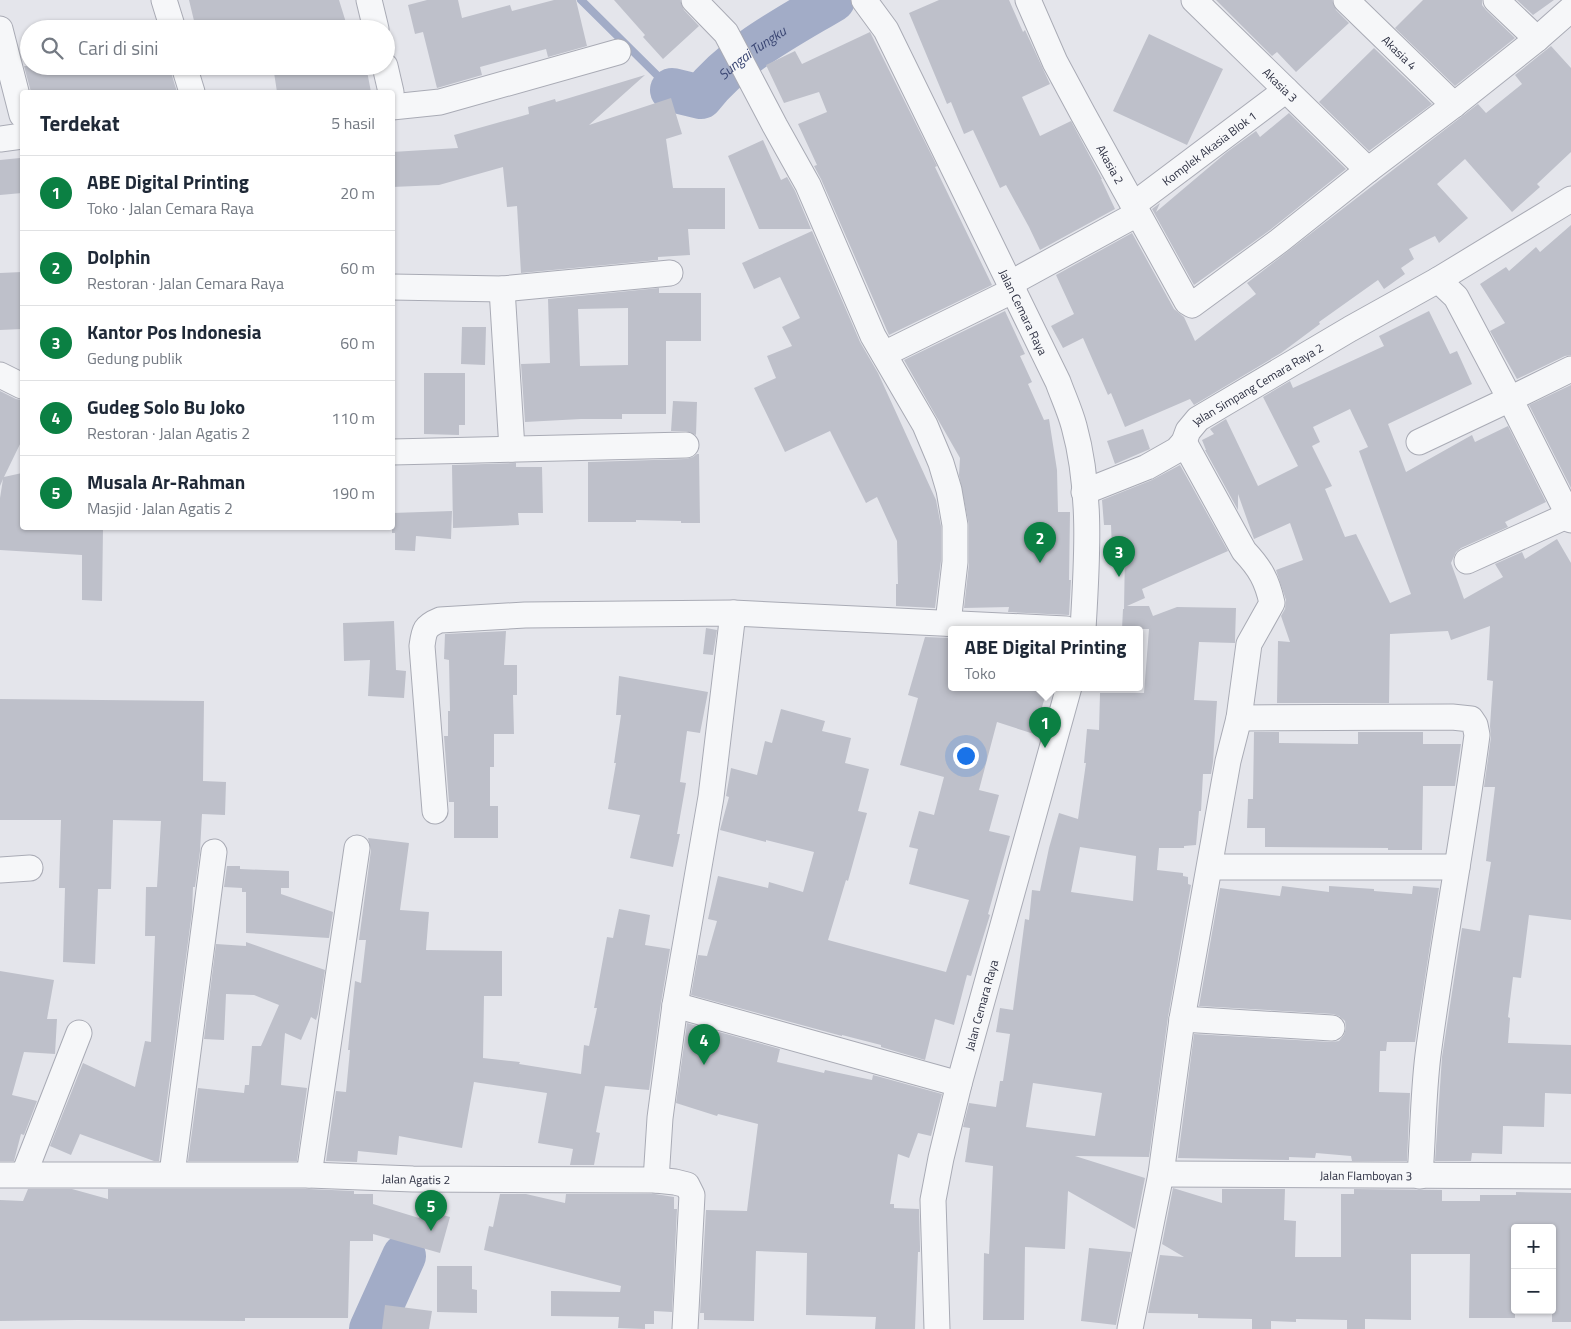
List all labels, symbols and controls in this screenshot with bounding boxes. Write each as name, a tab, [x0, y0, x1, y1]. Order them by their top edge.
water label: Sungai Tungku	[713, 19, 791, 84]
search box	[20, 20, 395, 75]
street label: Akasia 4	[1378, 31, 1422, 74]
text: Cari di sini	[78, 33, 159, 62]
icon: search	[38, 34, 66, 62]
street label: Akasia 3	[1259, 63, 1302, 106]
street label: Komplek Akasia Blok 1	[1158, 106, 1260, 190]
text: Terdekat	[40, 107, 120, 139]
text: 5 hasil	[331, 111, 375, 135]
street label: Akasia 2	[1092, 141, 1129, 187]
text: ABE Digital Printing	[87, 167, 249, 196]
text: 1	[52, 181, 60, 205]
text: 20 m	[340, 181, 375, 205]
text: Toko · Jalan Cemara Raya	[87, 196, 254, 220]
text: Dolphin	[87, 242, 151, 271]
text: 2	[52, 256, 60, 280]
text: 60 m	[340, 256, 375, 280]
street label: Jalan Cemara Raya	[995, 266, 1053, 358]
text: Restoran · Jalan Cemara Raya	[87, 271, 284, 295]
text: Kantor Pos Indonesia	[87, 317, 261, 346]
text: 3	[52, 331, 60, 355]
text: 60 m	[340, 331, 375, 355]
street label: Jalan Simpang Cemara Raya 2	[1187, 338, 1327, 430]
text: Gedung publik	[87, 346, 182, 370]
text: Gudeg Solo Bu Joko	[87, 392, 245, 421]
text: 4	[52, 406, 60, 430]
text: 110 m	[331, 406, 375, 430]
text: Restoran · Jalan Agatis 2	[87, 421, 250, 445]
text: Musala Ar-Rahman	[87, 467, 245, 496]
text: 5	[52, 481, 60, 505]
text: 190 m	[331, 481, 375, 505]
text: Masjid · Jalan Agatis 2	[87, 496, 233, 520]
pin: 2	[1024, 522, 1056, 563]
pin: 3	[1103, 536, 1135, 577]
popup	[948, 626, 1143, 691]
text: ABE Digital Printing	[965, 632, 1126, 661]
text: Toko	[965, 661, 996, 685]
pin: 1	[1029, 707, 1061, 748]
your location	[953, 743, 979, 769]
street label: Jalan Cemara Raya	[959, 957, 1003, 1053]
pin: 4	[688, 1024, 720, 1065]
street label: Jalan Flamboyan 3	[1320, 1165, 1412, 1185]
street label: Jalan Agatis 2	[381, 1168, 450, 1189]
pin: 5	[415, 1190, 447, 1231]
map controls	[1511, 1224, 1556, 1314]
button: +	[1511, 1224, 1556, 1269]
button: −	[1511, 1269, 1556, 1314]

